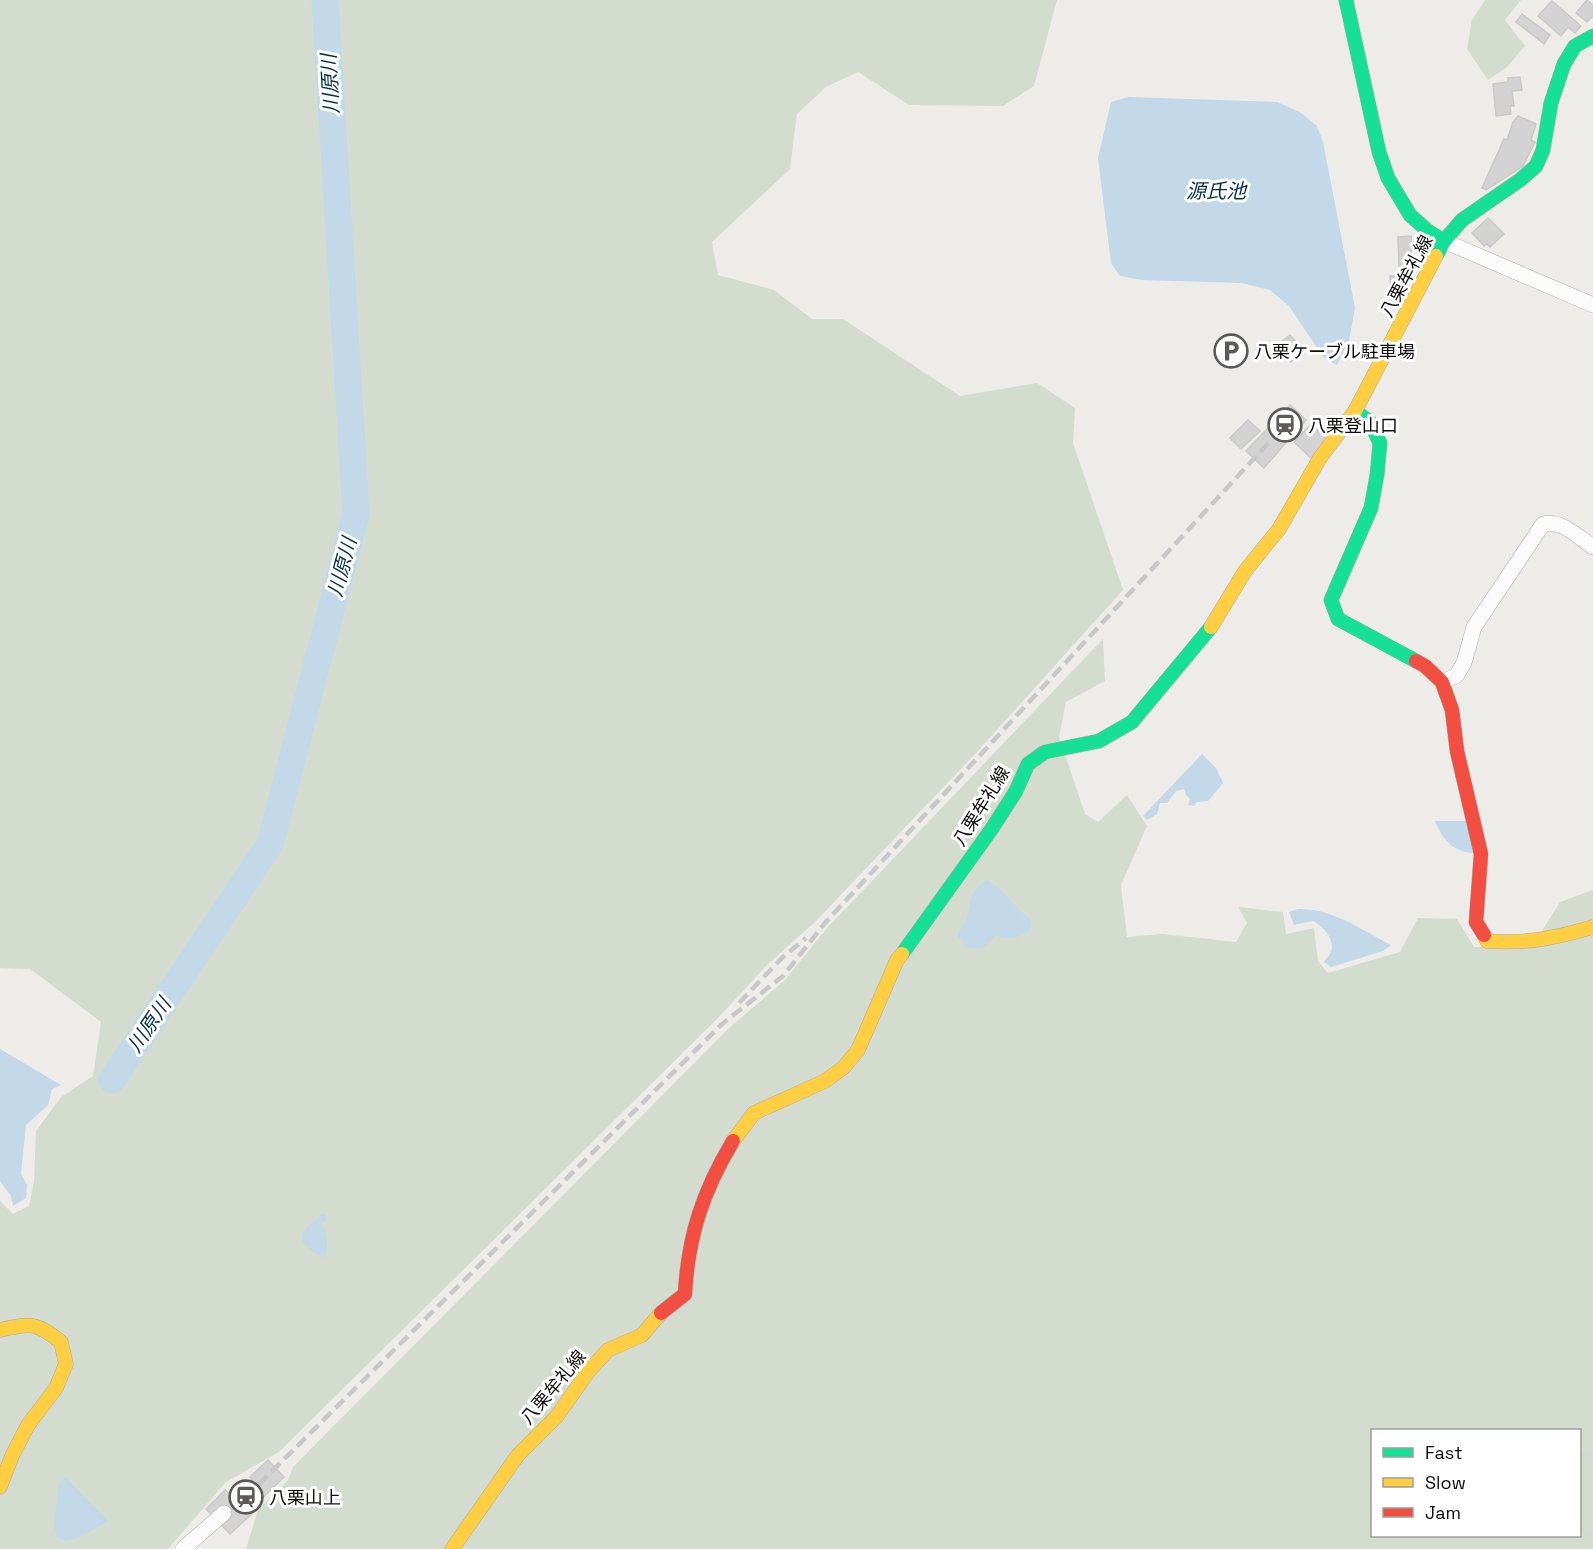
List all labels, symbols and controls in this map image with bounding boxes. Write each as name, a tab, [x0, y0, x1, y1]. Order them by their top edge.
water label: 川原川	[315, 51, 345, 115]
water label: 源氏池	[1186, 178, 1248, 204]
street label: 八栗牟礼線	[1375, 231, 1437, 321]
parking icon: 八栗ケーブル駐車場	[1213, 333, 1249, 369]
place label: 八栗ケーブル駐車場	[1254, 340, 1415, 363]
station icon: 八栗登山口	[1267, 407, 1303, 443]
place label: 八栗登山口	[1308, 414, 1398, 437]
water label: 川原川	[322, 533, 363, 599]
street label: 八栗牟礼線	[947, 762, 1015, 850]
water label: 川原川	[121, 991, 178, 1057]
street label: 八栗牟礼線	[515, 1345, 591, 1429]
legend	[1371, 1429, 1581, 1537]
text: Fast	[1425, 1441, 1462, 1464]
text: Slow	[1425, 1471, 1466, 1494]
station icon: 八栗山上	[228, 1479, 264, 1515]
place label: 八栗山上	[269, 1486, 341, 1509]
text: Jam	[1425, 1501, 1461, 1524]

